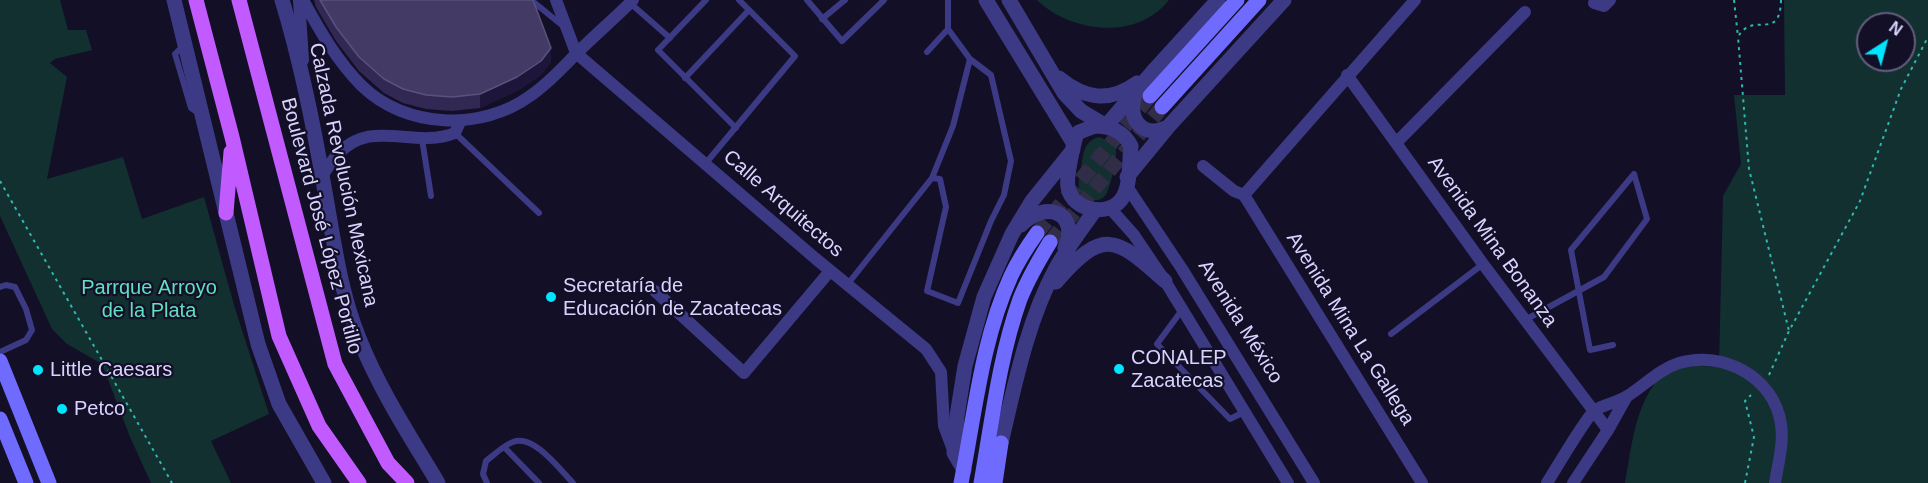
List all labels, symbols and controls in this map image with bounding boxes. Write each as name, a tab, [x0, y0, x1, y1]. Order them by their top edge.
north arrow	[1856, 12, 1916, 72]
text: N	[1886, 18, 1905, 39]
street label: Calzada Revolución Mexicana	[303, 41, 383, 309]
street label: Boulevard José López Portillo	[275, 95, 367, 357]
street label: Calle Arquitectos	[718, 145, 848, 263]
street label: Avenida Mina Bonanza	[1422, 152, 1562, 332]
street label: Avenida Mina La Gallega	[1281, 228, 1419, 430]
street label: Avenida México	[1193, 256, 1287, 388]
place label: Secretaría de Educación de Zacatecas	[563, 274, 782, 321]
park label: Parrque Arroyo de la Plata	[81, 276, 217, 323]
marker: Secretaría de Educación de Zacatecas	[544, 290, 558, 304]
place label: CONALEP Zacatecas	[1131, 346, 1227, 393]
place label: Little Caesars	[50, 358, 172, 382]
marker: CONALEP Zacatecas	[1112, 362, 1126, 376]
marker: Little Caesars	[31, 363, 45, 377]
place label: Petco	[74, 397, 125, 421]
marker: Petco	[55, 402, 69, 416]

